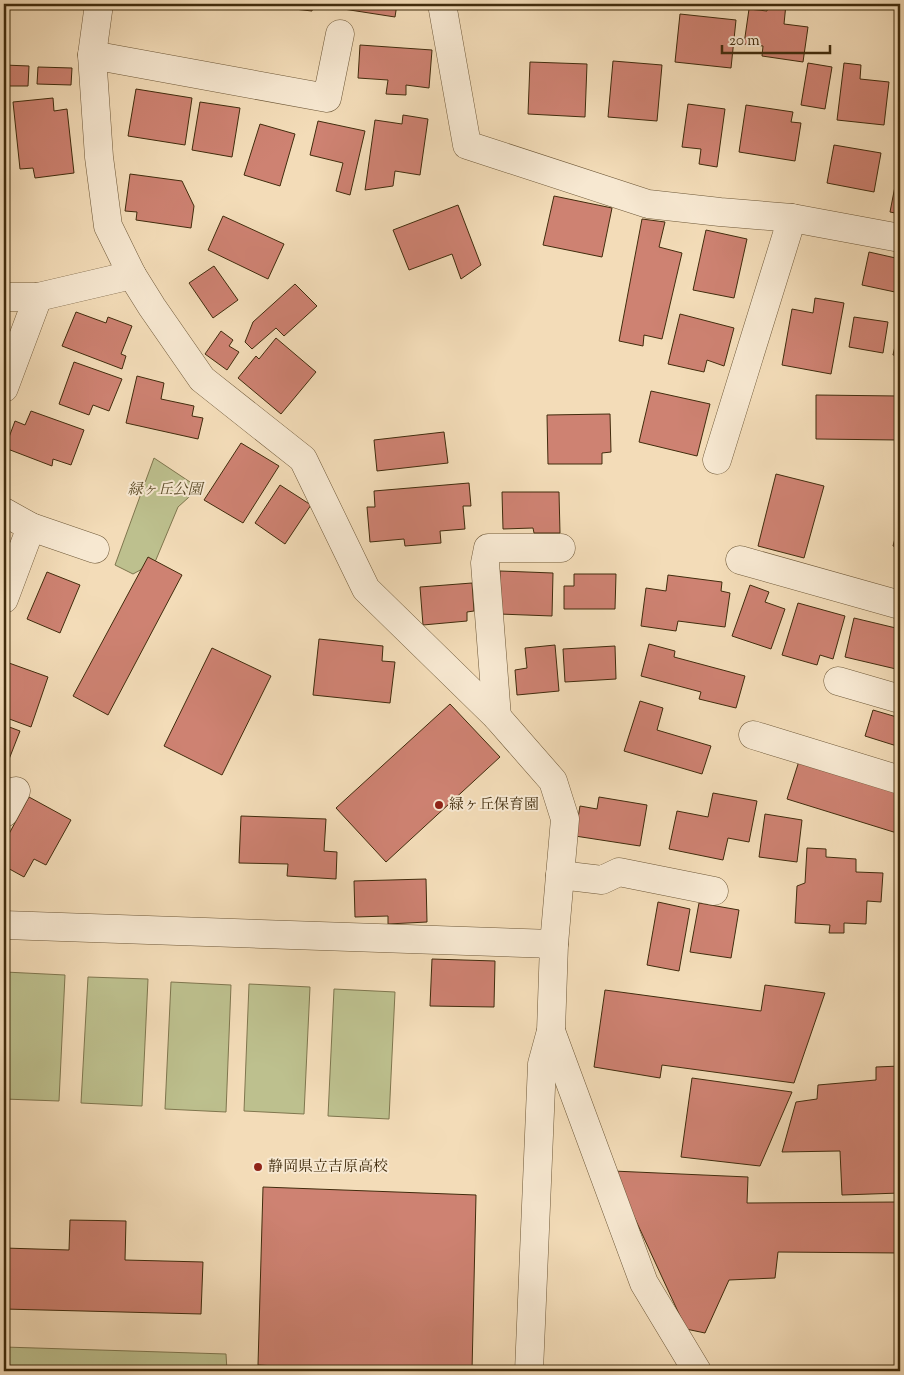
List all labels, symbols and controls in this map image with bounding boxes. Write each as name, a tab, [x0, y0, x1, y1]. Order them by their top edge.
scale bar	[722, 22, 829, 54]
text: 20 m	[729, 31, 760, 52]
park label: 緑ヶ丘公園	[127, 480, 205, 501]
place label: 緑ヶ丘保育園	[449, 795, 539, 816]
marker: 緑ヶ丘保育園	[433, 799, 445, 811]
place label: 静岡県立吉原高校	[268, 1157, 388, 1178]
marker: 静岡県立吉原高校	[252, 1161, 264, 1173]

